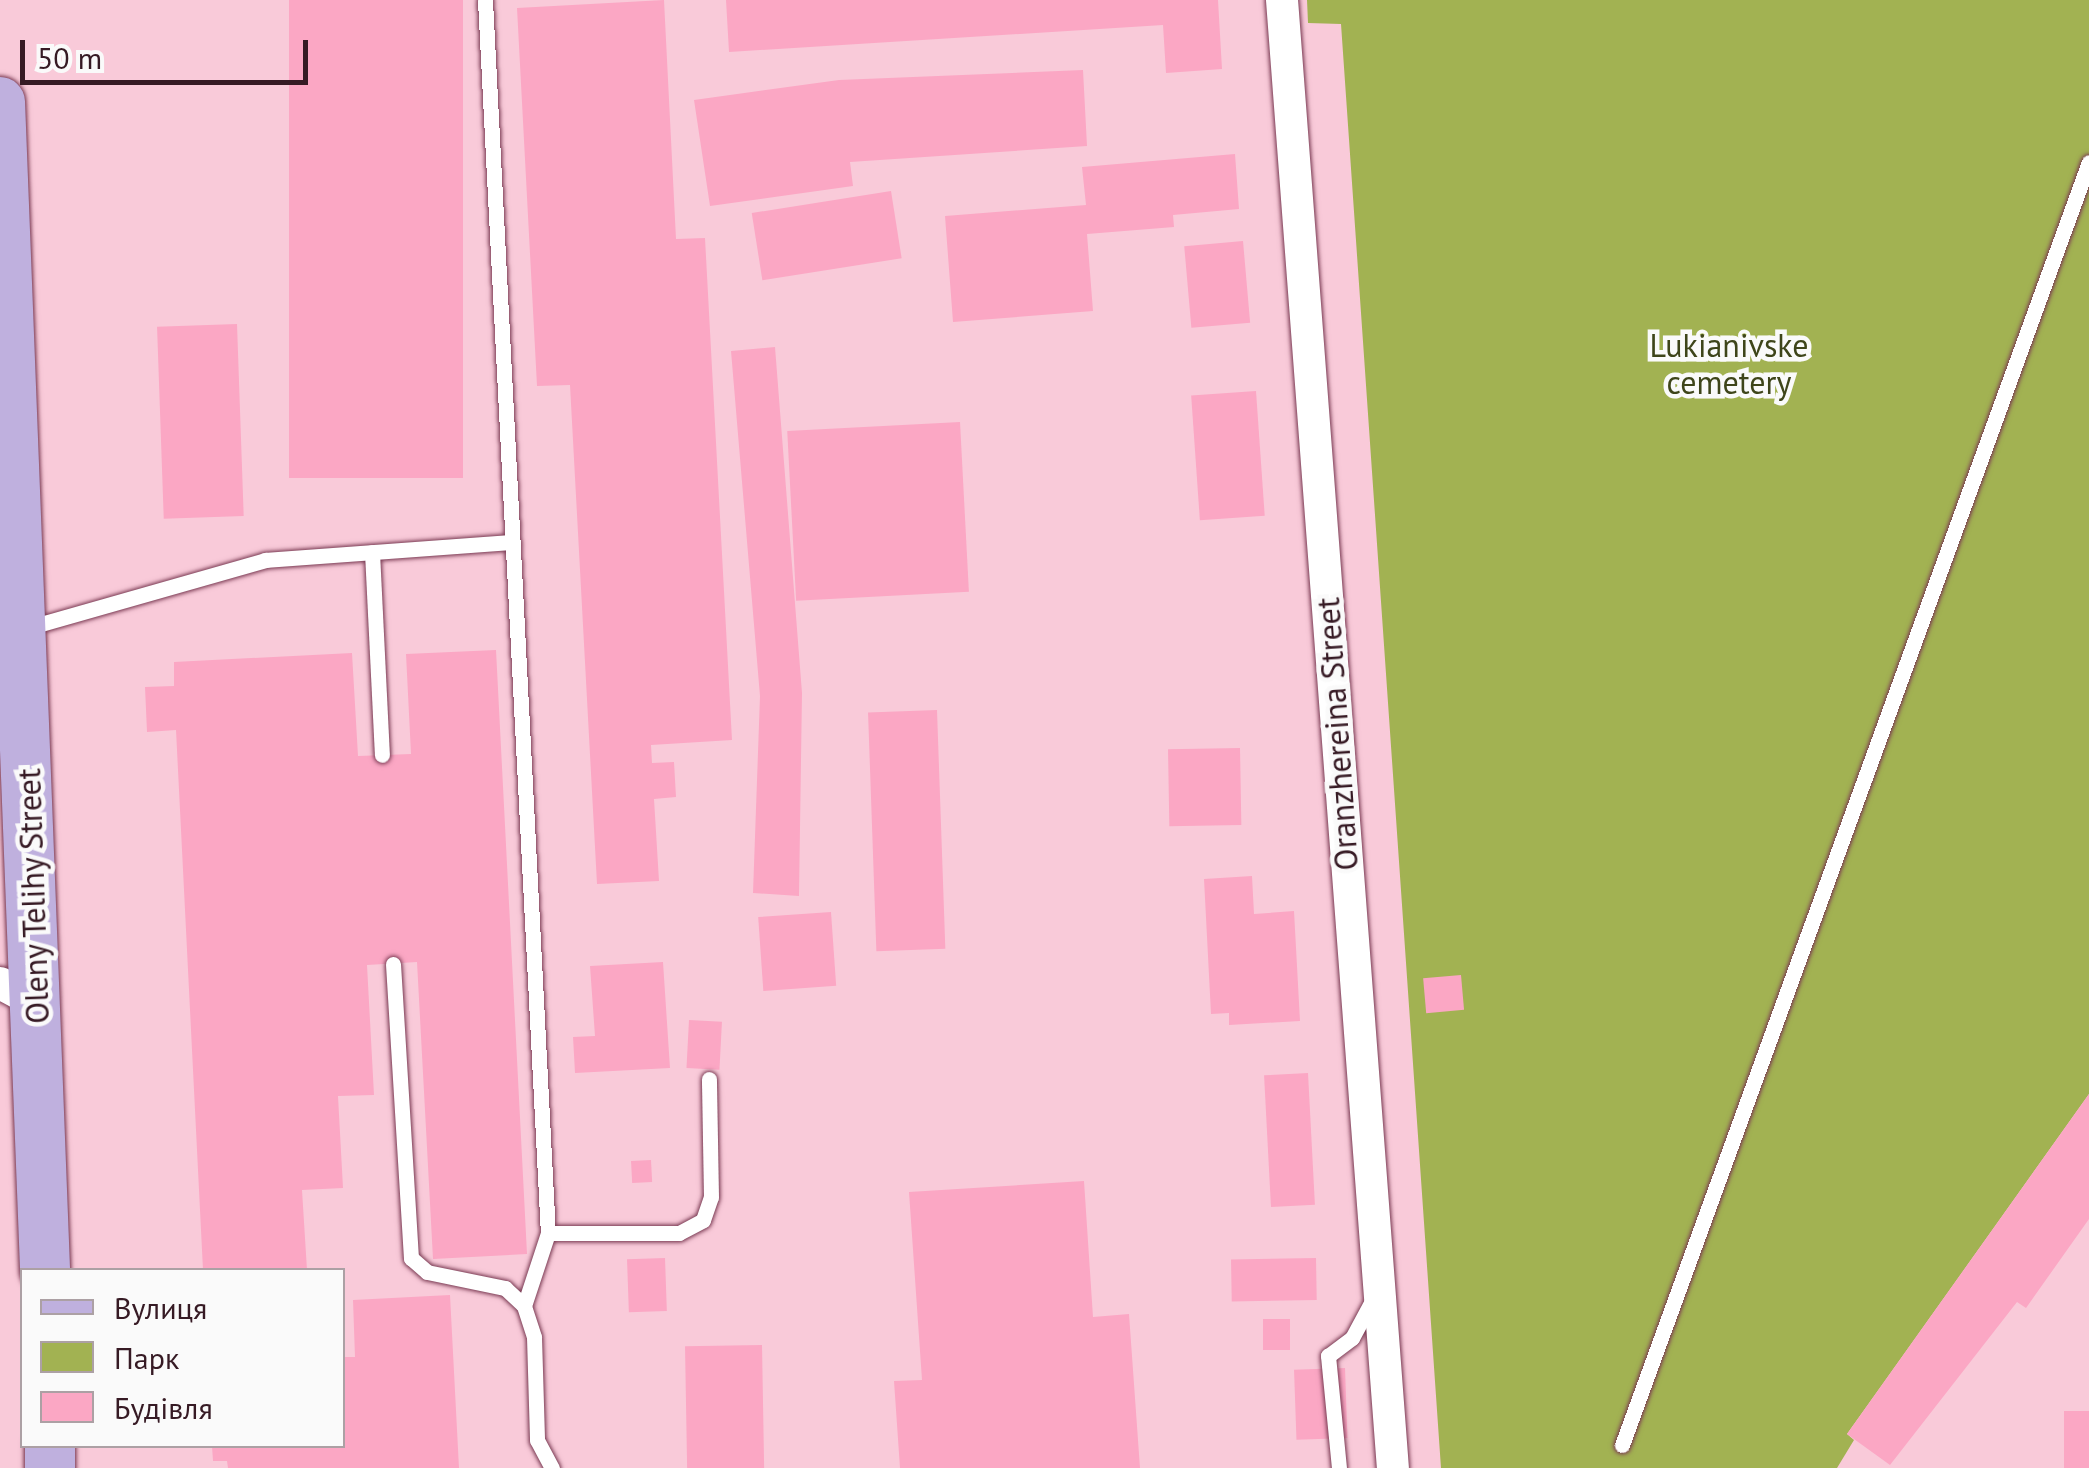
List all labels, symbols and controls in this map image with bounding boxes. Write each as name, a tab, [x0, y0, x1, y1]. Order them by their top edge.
scale bar	[25, 20, 312, 82]
text: 50 m	[37, 38, 102, 77]
park label: Lukianivske cemetery	[1649, 327, 1809, 402]
street label: Oranzhereina Street	[1308, 596, 1366, 872]
street label: Oleny Telihy Street	[9, 766, 57, 1026]
legend	[20, 1268, 345, 1448]
text: Вулиця	[114, 1288, 207, 1327]
text: Парк	[114, 1338, 179, 1377]
text: Будівля	[114, 1388, 213, 1427]

